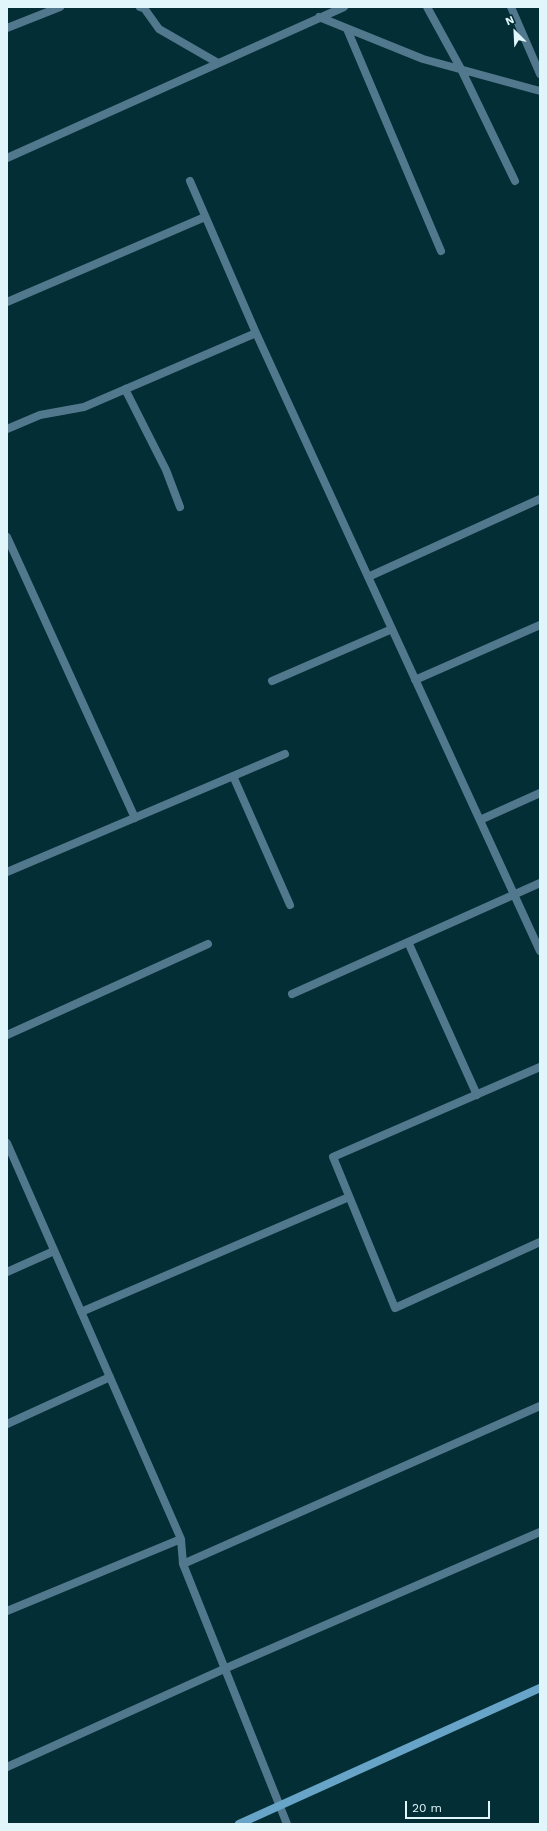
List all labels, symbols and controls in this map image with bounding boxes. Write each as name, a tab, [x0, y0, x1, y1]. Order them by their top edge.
north arrow	[495, 12, 535, 52]
text: N	[504, 13, 516, 28]
scale bar	[407, 1793, 492, 1819]
text: 20 m	[412, 1801, 442, 1815]

